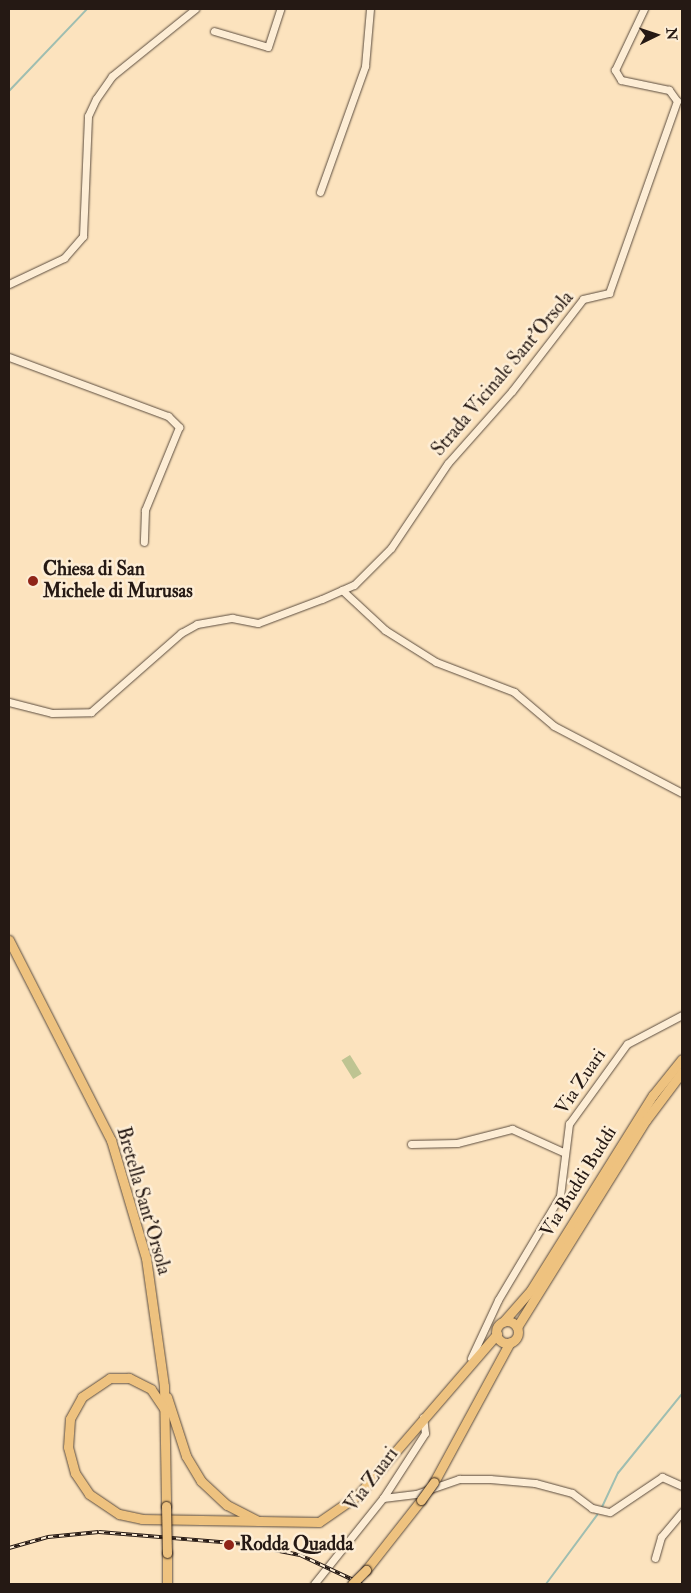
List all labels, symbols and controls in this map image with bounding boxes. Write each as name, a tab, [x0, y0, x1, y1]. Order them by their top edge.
north arrow	[631, 10, 681, 60]
text: N	[663, 27, 680, 41]
street label: Strada Vicinale Sant'Orsola	[427, 287, 579, 461]
place label: Chiesa di San Michele di Murusas	[43, 559, 193, 603]
marker: Chiesa di San Michele di Murusas	[27, 575, 39, 587]
street label: Via Zuari	[551, 1045, 611, 1119]
street label: Via Buddi Buddi	[536, 1122, 622, 1242]
street label: Bretella Sant'Orsola	[111, 1124, 175, 1278]
street label: Via Zuari	[341, 1443, 403, 1517]
place label: Rodda Quadda	[240, 1534, 353, 1556]
marker: Rodda Quadda	[222, 1538, 236, 1552]

